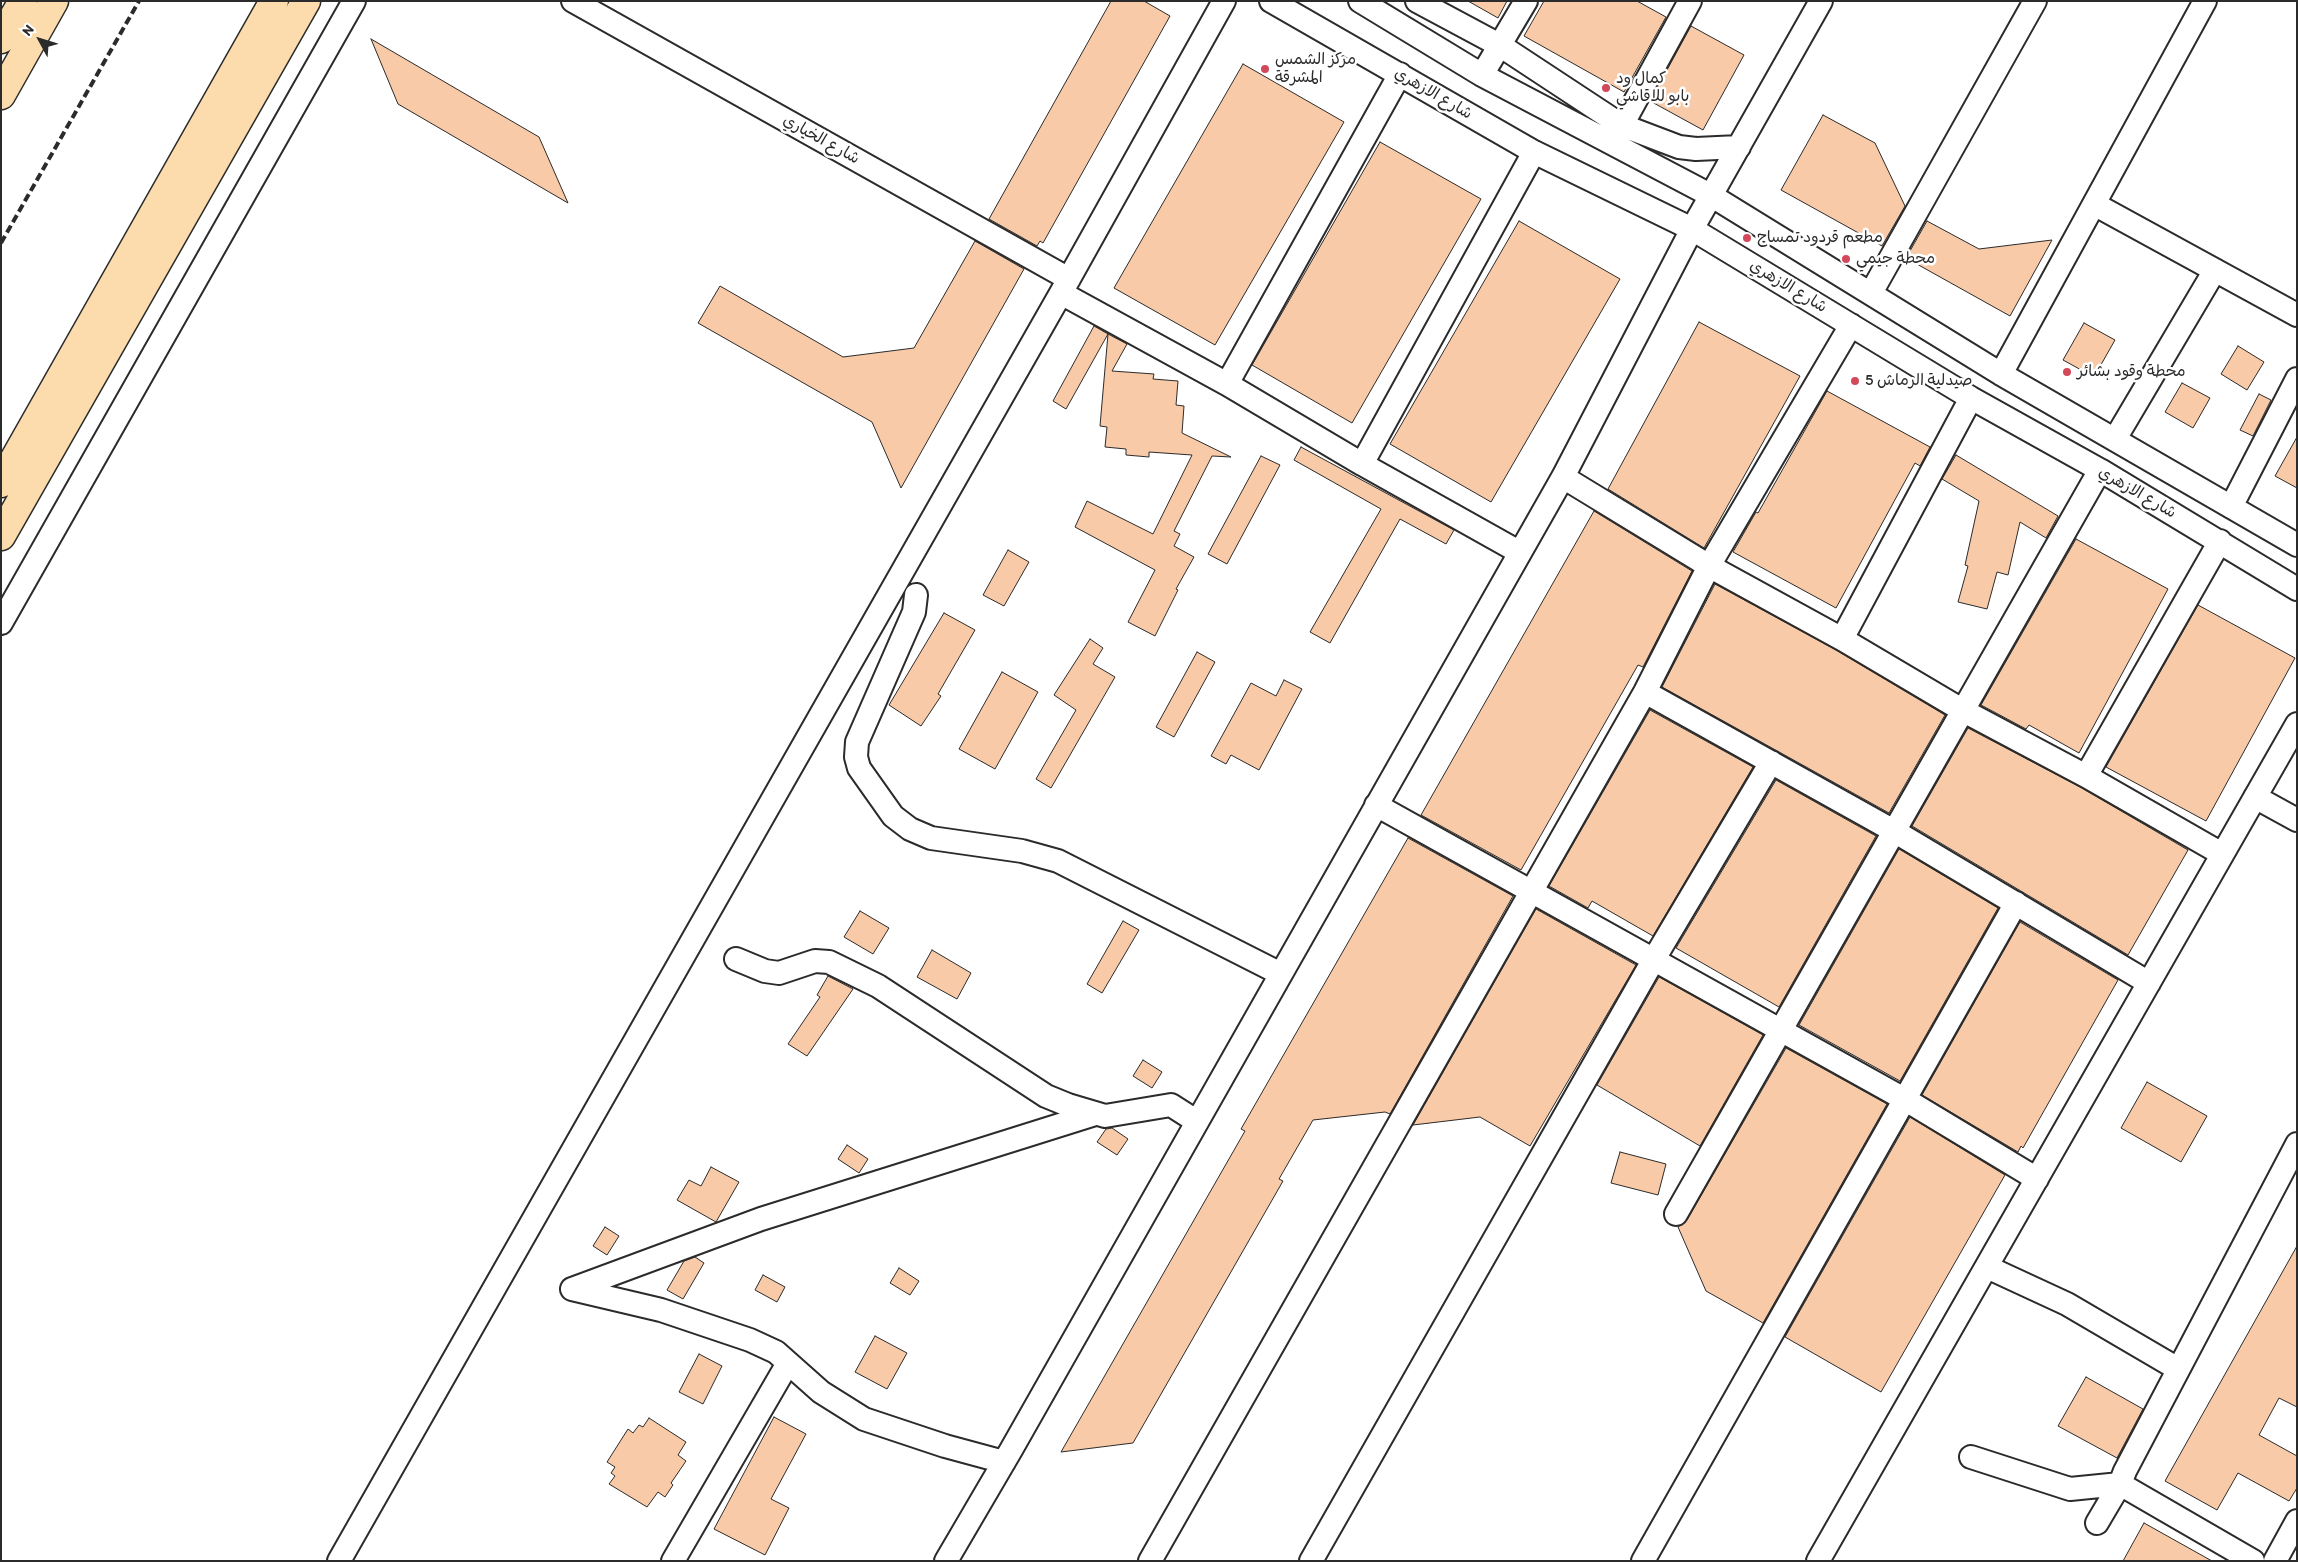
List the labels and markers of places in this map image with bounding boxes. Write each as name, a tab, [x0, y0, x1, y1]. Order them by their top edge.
place label: مركز الشمس المشرقة	[1275, 50, 1356, 88]
marker: مركز الشمس المشرقة	[1259, 63, 1271, 75]
place label: كمال ود بابو للاقاشي	[1616, 69, 1689, 107]
marker: كمال ود بابو للاقاشي	[1600, 82, 1612, 94]
place label: مطعم قردود تمساح	[1757, 228, 1883, 248]
marker: مطعم قردود تمساح	[1741, 232, 1753, 244]
place label: محطة جيمي	[1856, 249, 1935, 269]
marker: محطة جيمي	[1840, 253, 1852, 265]
place label: محطة وقود بشائر	[2077, 362, 2185, 382]
marker: محطة وقود بشائر	[2061, 366, 2073, 378]
place label: صيدلية الرماش 5	[1865, 371, 1972, 391]
marker: صيدلية الرماش 5	[1849, 375, 1861, 387]

